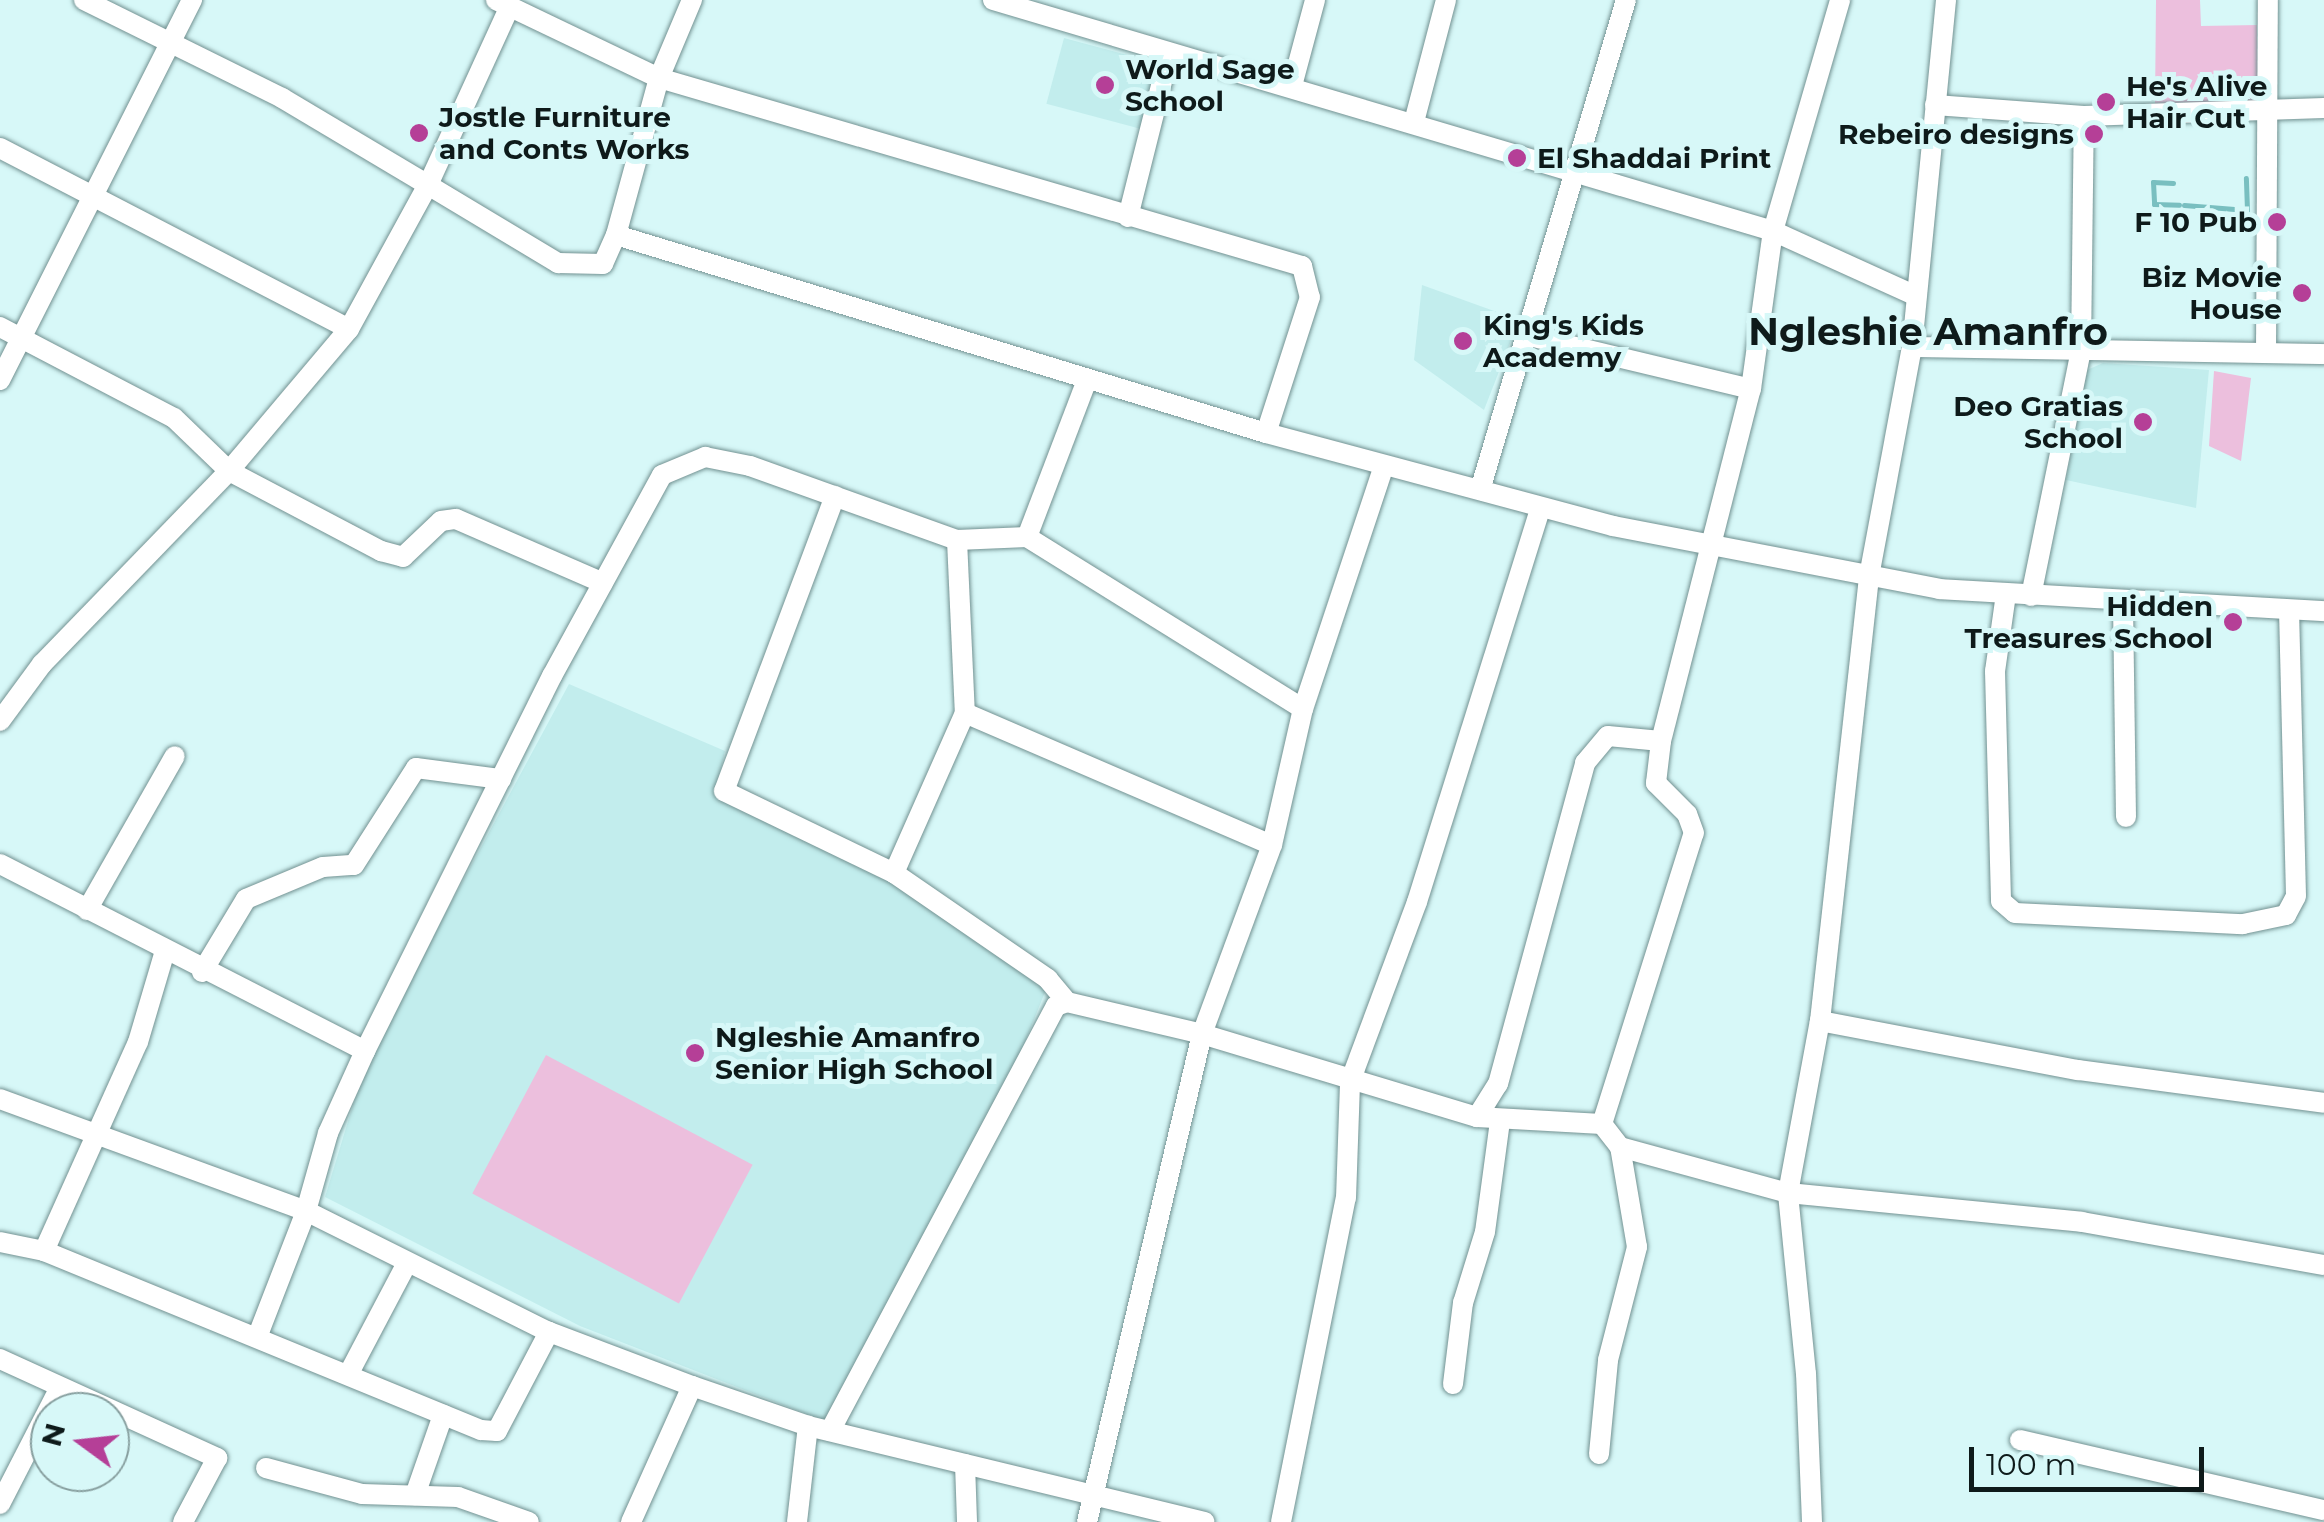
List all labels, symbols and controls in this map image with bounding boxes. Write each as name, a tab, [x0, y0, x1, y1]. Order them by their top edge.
place label: World Sage School	[1125, 52, 1295, 118]
place label: He's Alive Hair Cut	[2126, 69, 2267, 135]
marker: World Sage School	[1094, 74, 1116, 96]
marker: He's Alive Hair Cut	[2095, 91, 2117, 113]
place label: Jostle Furniture and Conts Works	[439, 100, 689, 166]
place label: Rebeiro designs	[1838, 117, 2074, 151]
marker: Jostle Furniture and Conts Works	[408, 122, 430, 144]
marker: Rebeiro designs	[2083, 123, 2105, 145]
place label: El Shaddai Print	[1537, 141, 1771, 175]
marker: El Shaddai Print	[1506, 147, 1528, 169]
place label: F 10 Pub	[2134, 205, 2257, 239]
marker: F 10 Pub	[2266, 211, 2288, 233]
place label: Biz Movie House	[2142, 260, 2282, 326]
marker: Biz Movie House	[2291, 282, 2313, 304]
place label: King's Kids Academy	[1483, 308, 1644, 374]
district label: Ngleshie Amanfro	[1748, 309, 2108, 355]
marker: King's Kids Academy	[1452, 330, 1474, 352]
place label: Deo Gratias School	[1953, 389, 2123, 455]
marker: Deo Gratias School	[2132, 411, 2154, 433]
place label: Hidden Treasures School	[1964, 589, 2213, 655]
marker: Hidden Treasures School	[2222, 611, 2244, 633]
place label: Ngleshie Amanfro Senior High School	[715, 1020, 993, 1086]
marker: Ngleshie Amanfro Senior High School	[684, 1042, 706, 1064]
north arrow	[30, 1392, 130, 1492]
text: N	[34, 1419, 72, 1450]
scale bar	[1974, 1427, 2209, 1489]
text: 100 m	[1986, 1446, 2076, 1483]

